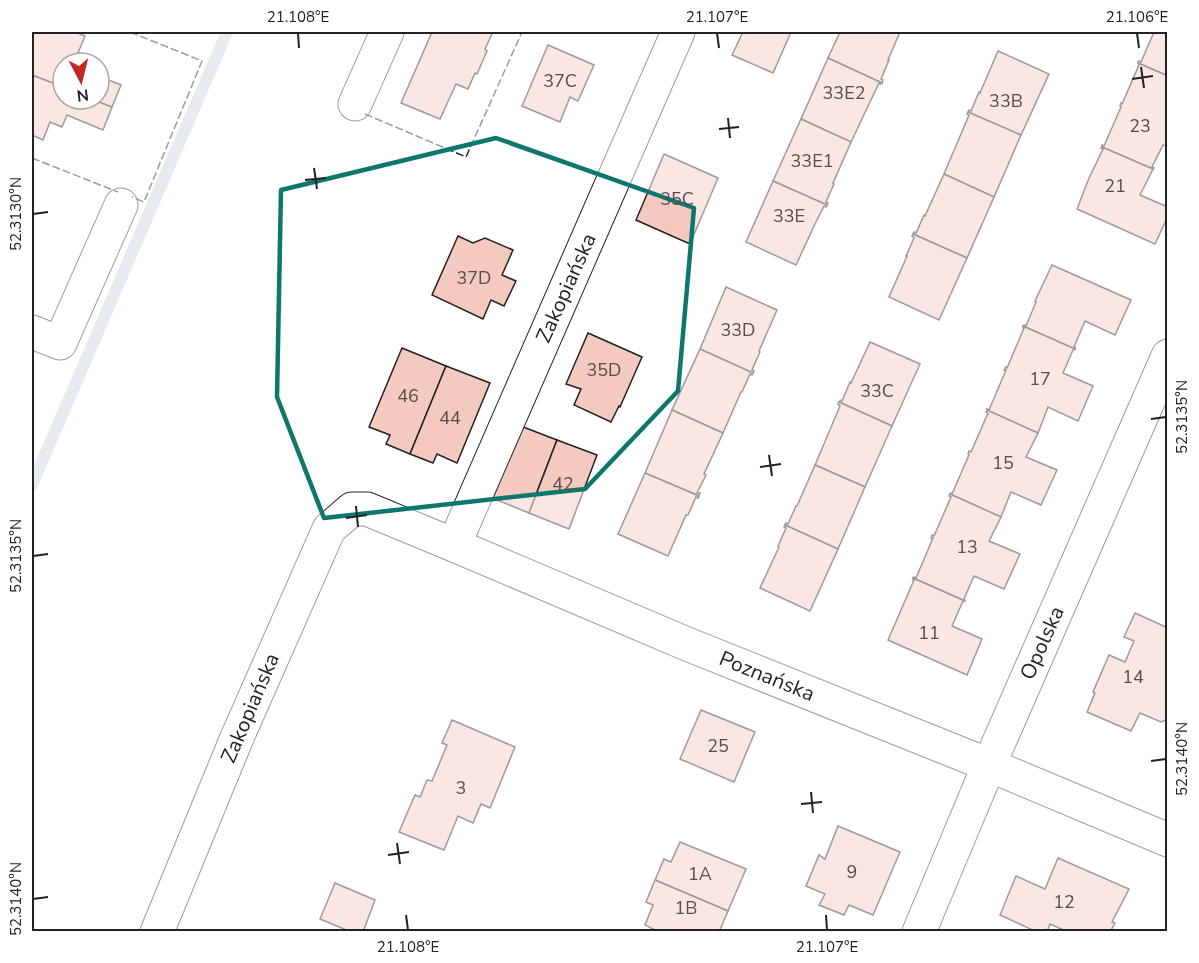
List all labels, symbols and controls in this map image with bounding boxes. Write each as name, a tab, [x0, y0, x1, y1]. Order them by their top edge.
text: 21.108°E	[267, 7, 329, 27]
text: 21.107°E	[686, 7, 748, 27]
text: 21.106°E	[1106, 7, 1168, 27]
north arrow	[51, 51, 111, 111]
house number: 37C	[543, 69, 577, 93]
house number: 33E2	[823, 81, 865, 105]
text: N	[75, 83, 90, 107]
house number: 33B	[989, 89, 1023, 113]
house number: 23	[1129, 114, 1151, 138]
house number: 33E1	[791, 149, 833, 173]
house number: 21	[1104, 174, 1126, 198]
text: 52.3130°N	[6, 177, 26, 251]
house number: 35C	[660, 187, 694, 211]
house number: 33E	[773, 204, 805, 228]
street label: Zakopiańska	[529, 229, 603, 347]
house number: 37D	[457, 266, 491, 290]
house number: 33D	[721, 318, 755, 342]
house number: 35D	[587, 358, 621, 382]
house number: 17	[1029, 367, 1051, 391]
house number: 33C	[860, 379, 894, 403]
text: 52.3135°N	[1172, 380, 1192, 454]
house number: 46	[397, 384, 419, 408]
house number: 44	[439, 406, 461, 430]
house number: 15	[992, 451, 1014, 475]
house number: 42	[552, 472, 574, 496]
text: 52.3135°N	[6, 519, 26, 593]
house number: 13	[956, 535, 978, 559]
street label: Opolska	[1013, 602, 1071, 684]
house number: 11	[918, 621, 940, 645]
street label: Poznańska	[715, 644, 819, 708]
street label: Zakopiańska	[214, 649, 286, 767]
house number: 14	[1122, 665, 1144, 689]
text: 52.3140°N	[1172, 722, 1192, 796]
house number: 25	[707, 734, 729, 758]
house number: 3	[456, 776, 466, 800]
house number: 9	[847, 860, 857, 884]
text: 52.3140°N	[6, 862, 26, 936]
house number: 1A	[688, 862, 712, 886]
house number: 12	[1053, 890, 1075, 914]
house number: 1B	[675, 896, 697, 920]
text: 21.108°E	[377, 937, 439, 957]
text: 21.107°E	[796, 937, 858, 957]

